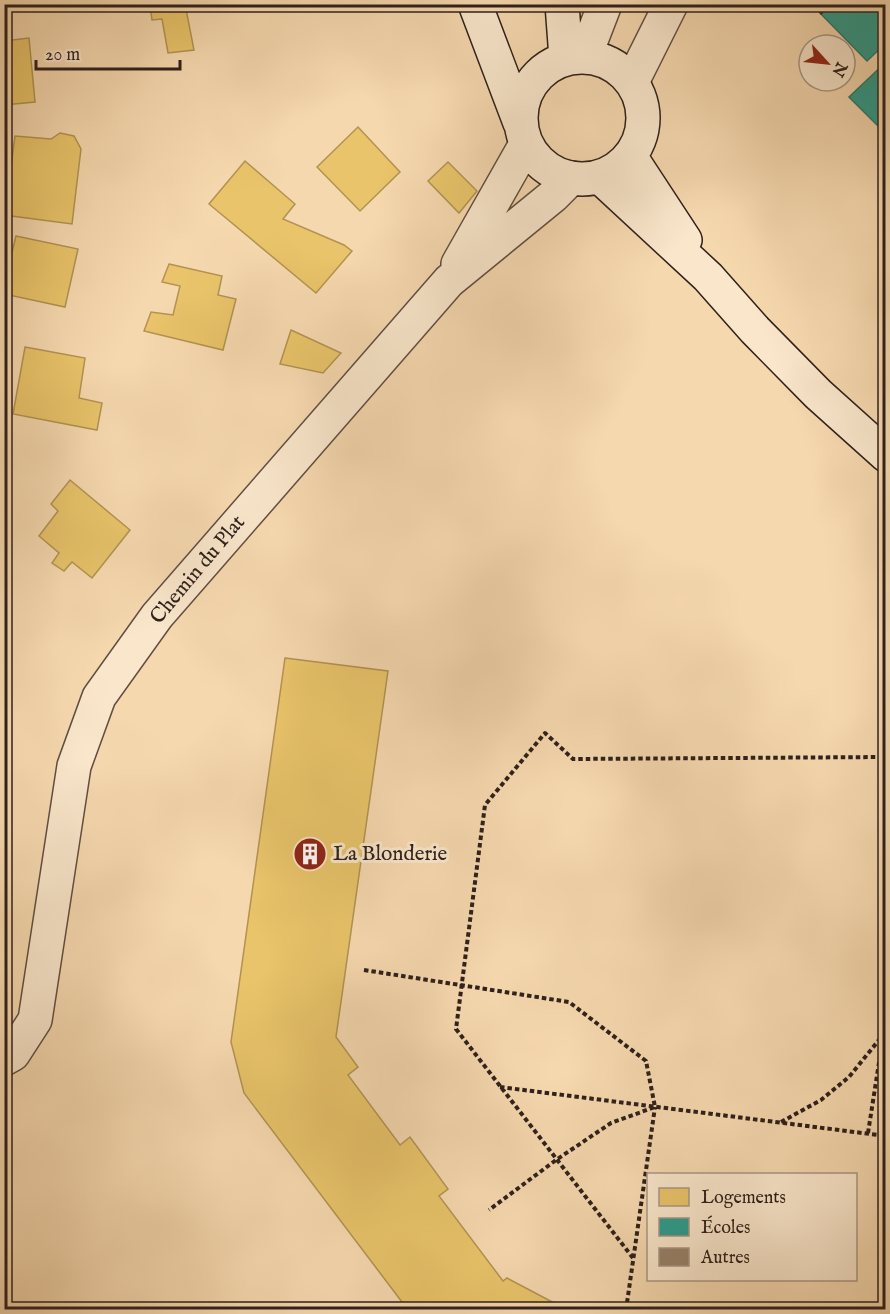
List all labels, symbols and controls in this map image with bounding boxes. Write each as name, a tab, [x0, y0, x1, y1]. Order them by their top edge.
scale bar	[36, 33, 180, 71]
north arrow	[797, 33, 857, 93]
text: 20 m	[45, 44, 80, 67]
text: N	[826, 57, 851, 80]
street label: Chemin du Plat	[145, 510, 251, 630]
building icon: La Blonderie	[292, 836, 328, 872]
place label: La Blonderie	[333, 841, 448, 868]
legend	[647, 1173, 857, 1281]
text: Logements	[701, 1187, 786, 1210]
text: Écoles	[701, 1215, 750, 1240]
text: Autres	[700, 1247, 750, 1270]

